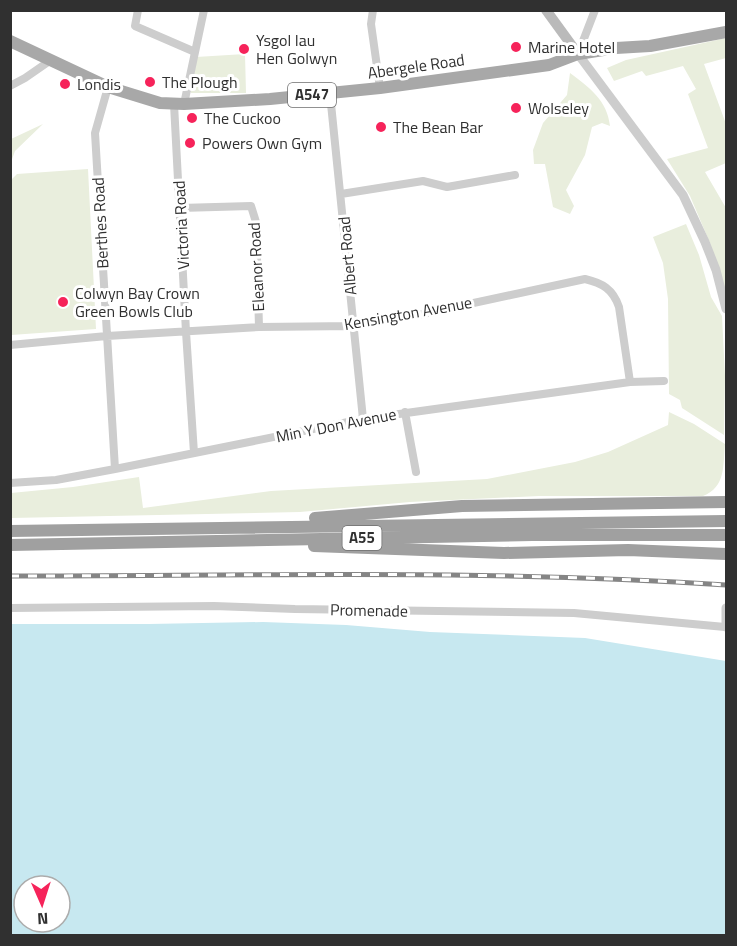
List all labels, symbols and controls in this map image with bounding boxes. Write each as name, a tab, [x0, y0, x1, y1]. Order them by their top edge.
place label: Ysgol Iau Hen Golwyn	[256, 28, 337, 70]
place label: Marine Hotel	[528, 35, 615, 59]
marker: Marine Hotel	[509, 40, 523, 54]
marker: Ysgol Iau Hen Golwyn	[237, 42, 251, 56]
street label: Abergele Road	[366, 47, 466, 85]
place label: The Plough	[162, 70, 238, 94]
place label: Londis	[77, 72, 121, 96]
marker: The Plough	[143, 75, 157, 89]
marker: Londis	[58, 77, 72, 91]
road number: A547	[288, 83, 336, 107]
place label: Wolseley	[528, 96, 589, 120]
marker: Wolseley	[509, 101, 523, 115]
place label: The Cuckoo	[204, 106, 281, 130]
marker: The Cuckoo	[185, 111, 199, 125]
place label: The Bean Bar	[393, 115, 484, 139]
marker: The Bean Bar	[374, 120, 388, 134]
place label: Powers Own Gym	[202, 131, 322, 155]
marker: Powers Own Gym	[183, 136, 197, 150]
street label: Berthes Road	[86, 177, 114, 269]
street label: Victoria Road	[167, 180, 195, 270]
street label: Albert Road	[332, 216, 362, 296]
street label: Eleanor Road	[242, 222, 270, 312]
place label: Colwyn Bay Crown Green Bowls Club	[75, 281, 200, 323]
street label: Kensington Avenue	[342, 290, 474, 336]
marker: Colwyn Bay Crown Green Bowls Club	[56, 295, 70, 309]
street label: Min Y Don Avenue	[274, 402, 398, 448]
road number: A55	[342, 526, 382, 550]
street label: Promenade	[330, 597, 408, 623]
north arrow	[12, 874, 72, 934]
text: N	[37, 907, 49, 931]

